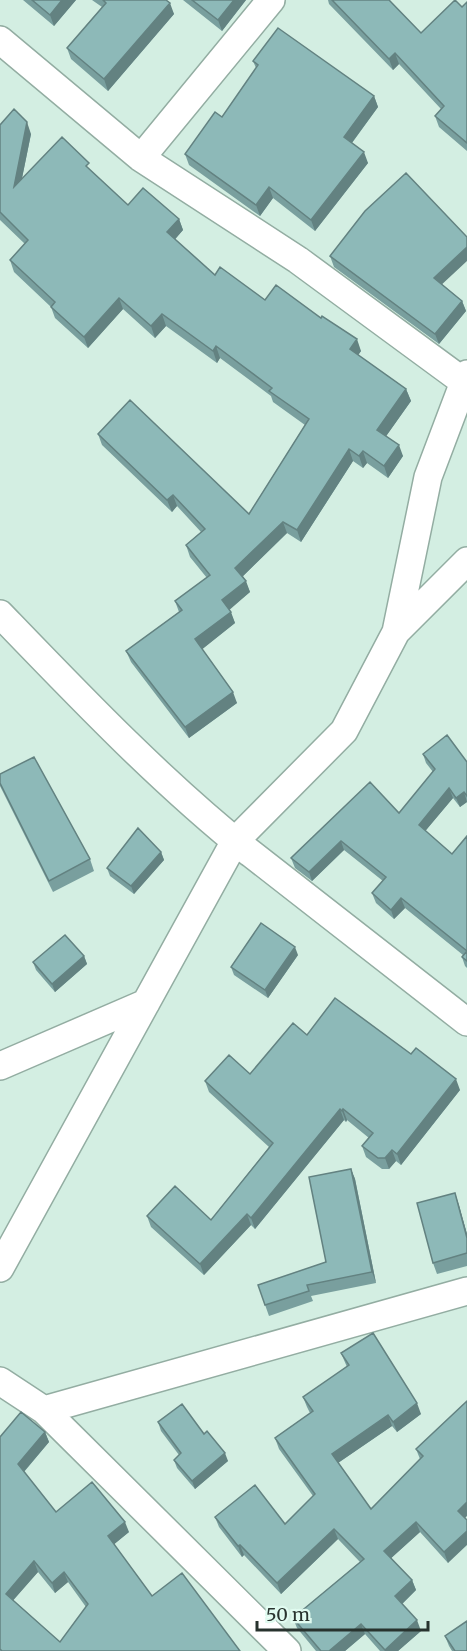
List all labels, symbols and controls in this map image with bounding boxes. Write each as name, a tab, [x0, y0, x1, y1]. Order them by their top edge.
scale bar	[257, 1594, 428, 1632]
text: 50 m	[266, 1603, 310, 1626]

